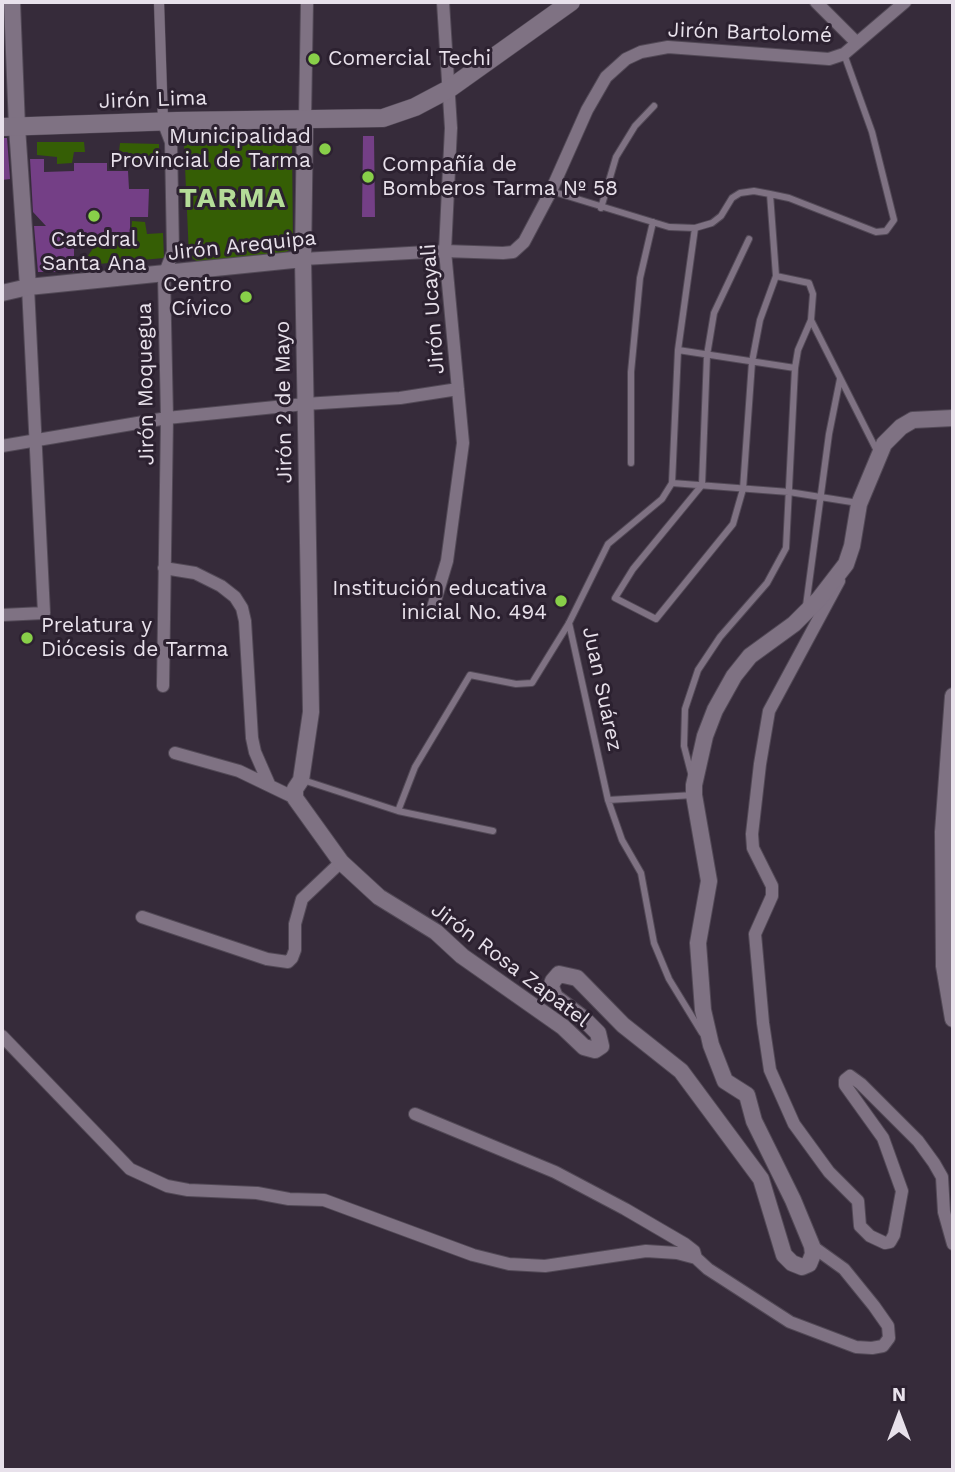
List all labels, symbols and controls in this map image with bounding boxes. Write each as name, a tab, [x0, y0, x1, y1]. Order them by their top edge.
street label: Jirón Bartolomé	[667, 18, 833, 48]
place label: Comercial Techi	[328, 46, 491, 72]
marker: Comercial Techi	[306, 51, 322, 67]
street label: Jirón Lima	[98, 86, 208, 114]
place label: Municipalidad Provincial de Tarma	[110, 124, 311, 174]
marker: Municipalidad Provincial de Tarma	[317, 141, 333, 157]
place label: Compañía de Bomberos Tarma Nº 58	[382, 152, 618, 202]
marker: Compañía de Bomberos Tarma Nº 58	[360, 169, 376, 185]
district label: TARMA	[179, 182, 287, 216]
marker: Catedral Santa Ana	[86, 208, 102, 224]
street label: Jirón Arequipa	[166, 226, 318, 266]
place label: Catedral Santa Ana	[42, 227, 146, 277]
street label: Jirón Ucayali	[416, 243, 450, 375]
place label: Centro Cívico	[163, 272, 232, 322]
marker: Centro Cívico	[238, 289, 254, 305]
street label: Jirón Moquegua	[132, 302, 160, 466]
street label: Jirón 2 de Mayo	[270, 320, 298, 484]
place label: Institución educativa inicial No. 494	[332, 576, 547, 626]
marker: Institución educativa inicial No. 494	[553, 593, 569, 609]
place label: Prelatura y Diócesis de Tarma	[41, 613, 228, 663]
street label: Juan Suárez	[577, 625, 627, 753]
marker: Prelatura y Diócesis de Tarma	[19, 630, 35, 646]
street label: Jirón Rosa Zapatel	[426, 897, 594, 1033]
north arrow	[864, 1381, 934, 1451]
text: N	[892, 1383, 906, 1406]

